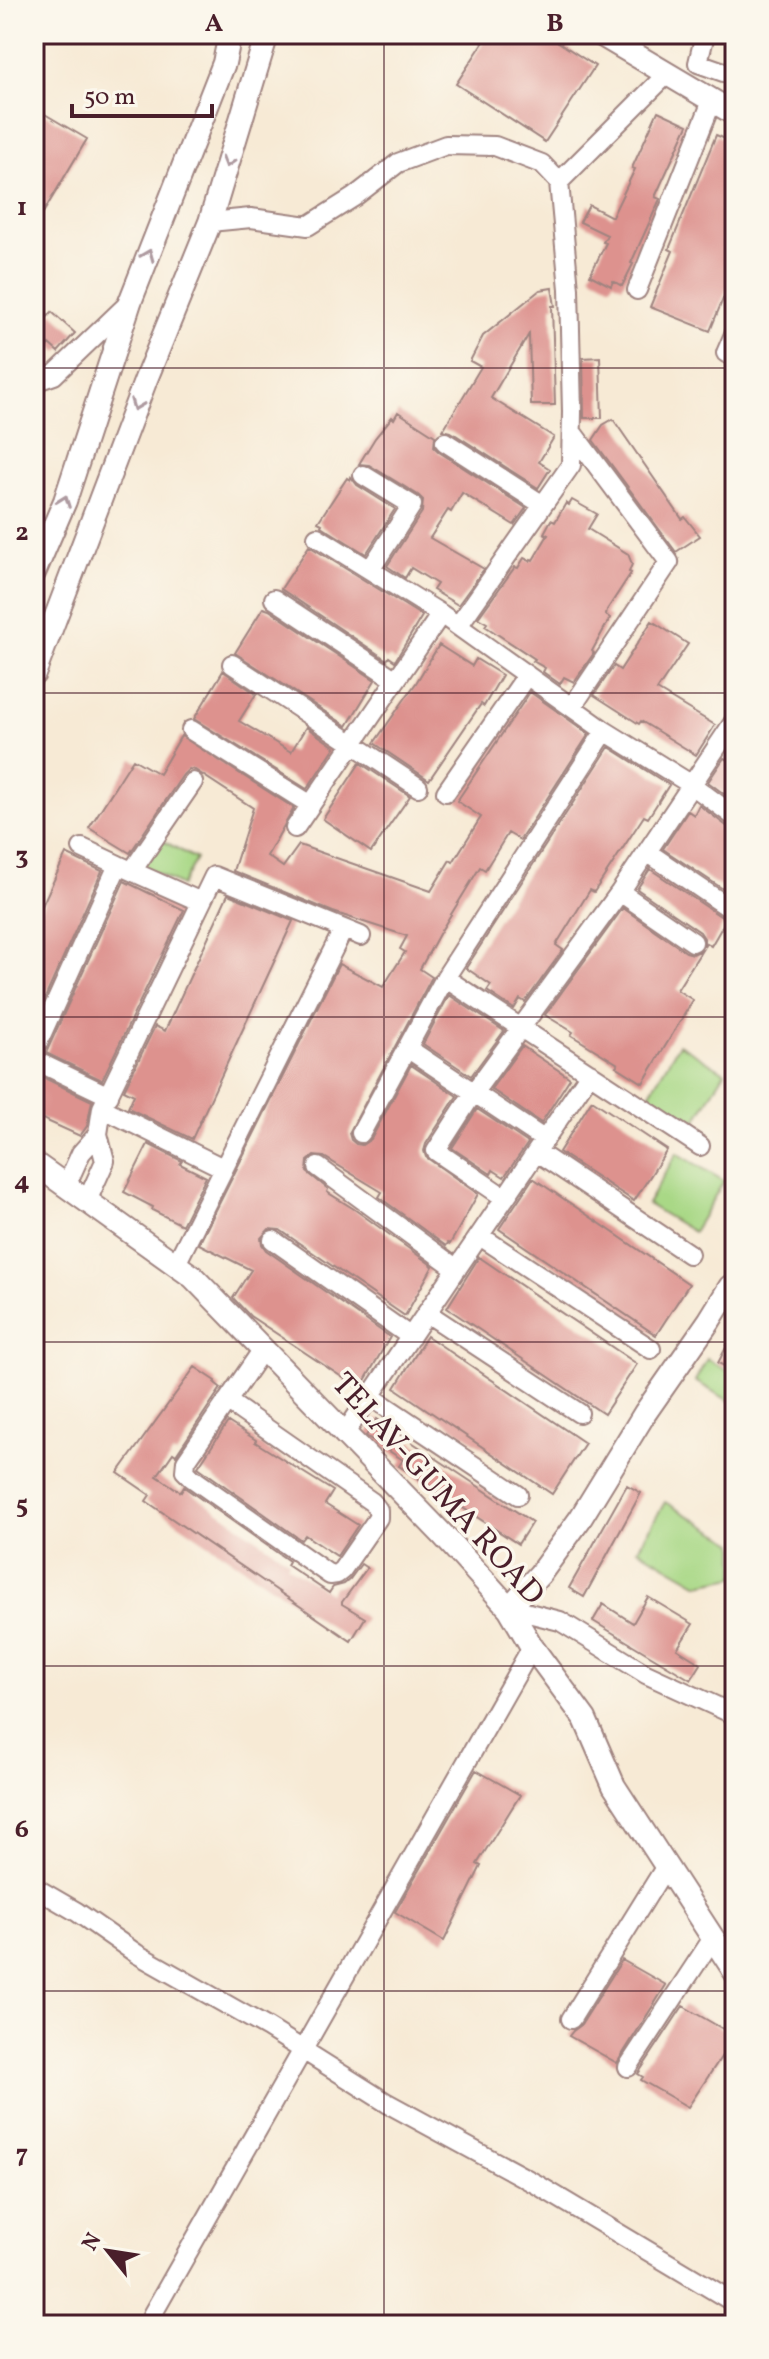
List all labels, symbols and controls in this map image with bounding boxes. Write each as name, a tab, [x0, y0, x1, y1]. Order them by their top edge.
text: A	[205, 6, 224, 42]
text: B	[546, 6, 564, 42]
scale bar	[72, 68, 212, 118]
text: 50 m	[84, 81, 136, 115]
one-way arrow	[221, 155, 237, 168]
text: 1	[17, 190, 27, 226]
one-way arrow	[138, 249, 155, 263]
one-way arrow	[129, 397, 146, 411]
one-way arrow	[54, 495, 71, 509]
text: 2	[15, 515, 29, 551]
text: 3	[15, 839, 29, 875]
text: 4	[14, 1164, 30, 1200]
street label: TELAV-GUMA ROAD	[320, 1364, 554, 1616]
text: 5	[16, 1488, 28, 1524]
text: 6	[15, 1812, 29, 1848]
text: 7	[16, 2137, 28, 2173]
north arrow	[68, 2211, 148, 2291]
text: N	[75, 2228, 110, 2257]

